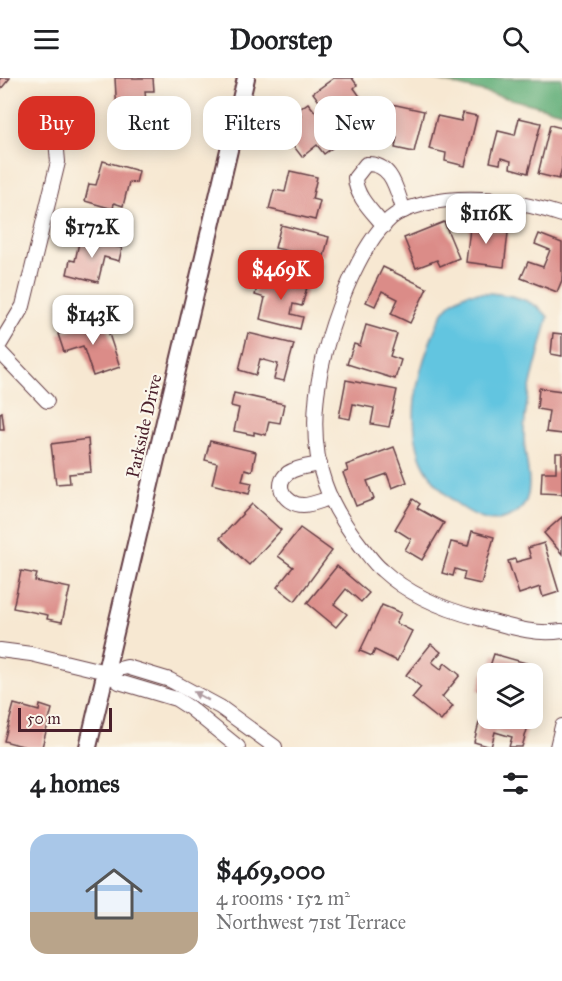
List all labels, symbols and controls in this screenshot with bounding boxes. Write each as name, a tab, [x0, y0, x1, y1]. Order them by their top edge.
icon: menu	[30, 23, 63, 56]
text: Doorstep	[229, 23, 333, 56]
icon: search	[499, 23, 532, 56]
chip: Buy	[18, 96, 95, 150]
chip: Rent	[107, 96, 191, 150]
chip: Filters	[203, 96, 302, 150]
chip: New	[314, 96, 396, 150]
pin: $116K	[444, 194, 528, 245]
text: $116K	[460, 201, 512, 225]
pin: $172K	[50, 208, 134, 259]
text: $172K	[65, 215, 119, 239]
pin: $469K	[239, 250, 323, 301]
text: $469K	[252, 257, 310, 281]
pin: $143K	[51, 295, 135, 346]
text: $143K	[66, 302, 120, 326]
street label: Parkside Drive	[121, 372, 167, 480]
map controls	[477, 663, 543, 729]
button: layers	[477, 663, 543, 729]
one-way arrow	[192, 691, 209, 701]
scale bar	[18, 705, 112, 732]
text: 50 m	[27, 709, 61, 728]
text: 4 homes	[30, 767, 120, 799]
icon: filters	[499, 767, 532, 800]
text: $469,000	[216, 854, 326, 886]
icon: home	[78, 858, 150, 930]
text: 4 rooms · 152 m²	[216, 886, 350, 910]
text: Northwest 71st Terrace	[216, 910, 406, 934]

